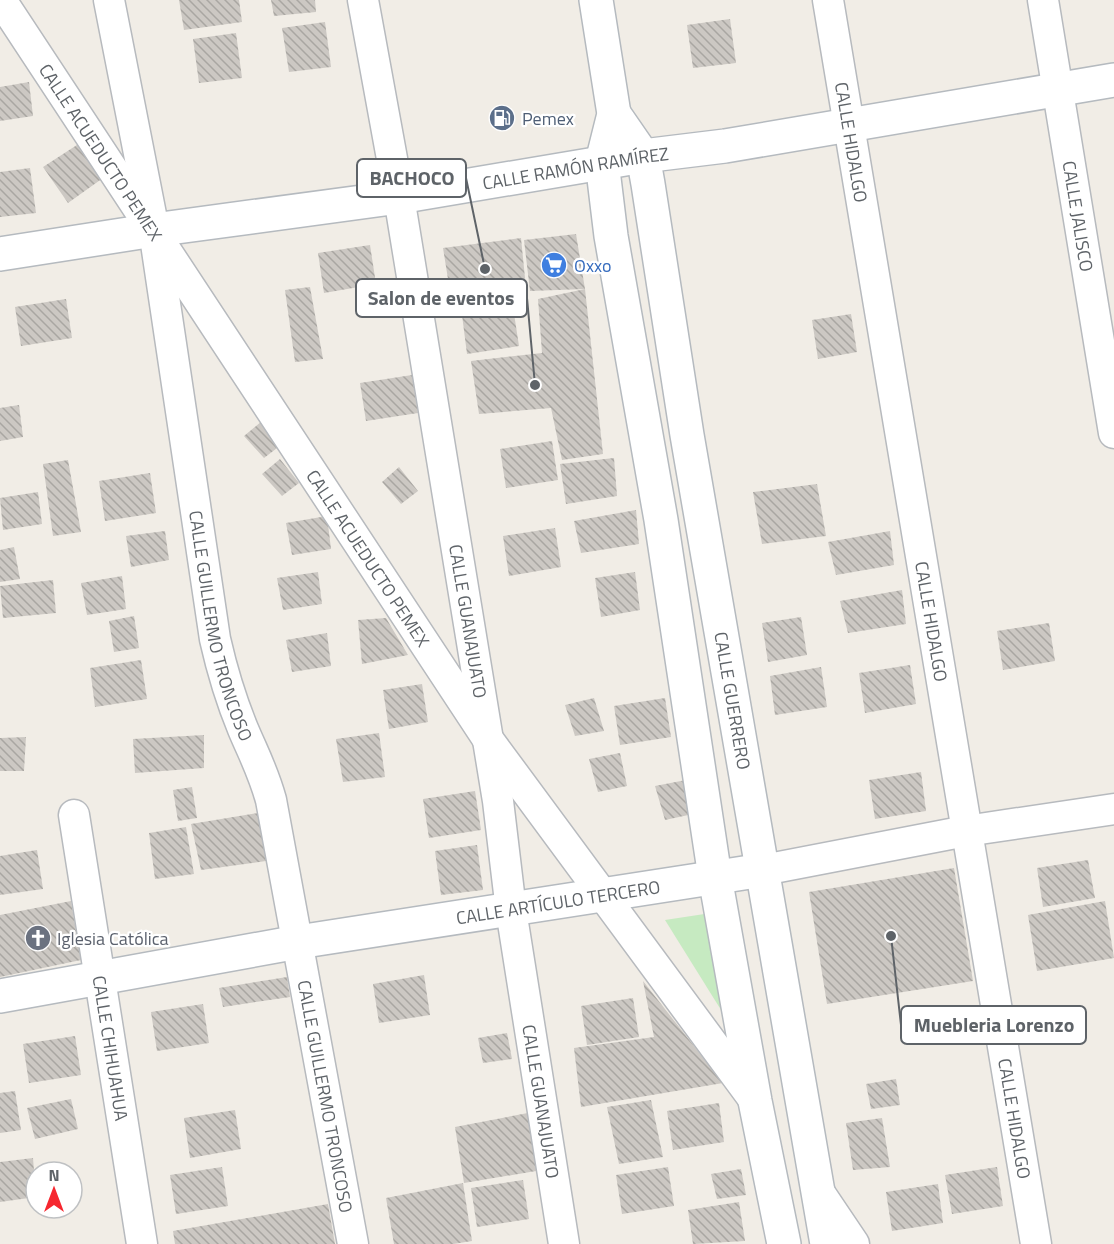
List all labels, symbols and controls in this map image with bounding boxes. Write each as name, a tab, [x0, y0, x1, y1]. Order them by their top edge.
street label: CALLE ACUEDUCTO PEMEX	[33, 58, 169, 246]
street label: CALLE HIDALGO	[828, 80, 875, 204]
fuel station icon: Pemex	[487, 103, 517, 133]
place label: Pemex	[522, 105, 574, 132]
street label: CALLE RAMÓN RAMÍREZ	[480, 139, 670, 196]
callout: BACHOCO	[357, 159, 466, 197]
street label: CALLE JALISCO	[1056, 159, 1101, 274]
text: BACHOCO	[369, 162, 455, 193]
supermarket icon: Oxxo	[539, 250, 569, 280]
place label: Oxxo	[574, 252, 611, 279]
callout: Salon de eventos	[356, 279, 527, 317]
text: Salon de eventos	[368, 282, 514, 313]
street label: CALLE ACUEDUCTO PEMEX	[300, 464, 437, 652]
street label: CALLE GUILLERMO TRONCOSO	[182, 509, 260, 745]
street label: CALLE GUANAJUATO	[443, 542, 494, 700]
street label: CALLE HIDALGO	[909, 559, 955, 684]
street label: CALLE GUERRERO	[708, 630, 758, 772]
street label: CALLE ARTÍCULO TERCERO	[454, 873, 662, 931]
church icon: Iglesia Católica	[23, 923, 53, 953]
place label: Iglesia Católica	[57, 925, 169, 952]
street label: CALLE CHIHUAHUA	[86, 973, 136, 1123]
street label: CALLE GUILLERMO TRONCOSO	[291, 978, 360, 1215]
callout: Muebleria Lorenzo	[901, 1006, 1086, 1044]
text: Muebleria Lorenzo	[914, 1009, 1074, 1040]
street label: CALLE GUANAJUATO	[516, 1023, 567, 1180]
street label: CALLE HIDALGO	[992, 1056, 1038, 1181]
north arrow	[24, 1160, 84, 1220]
text: N	[48, 1163, 60, 1187]

